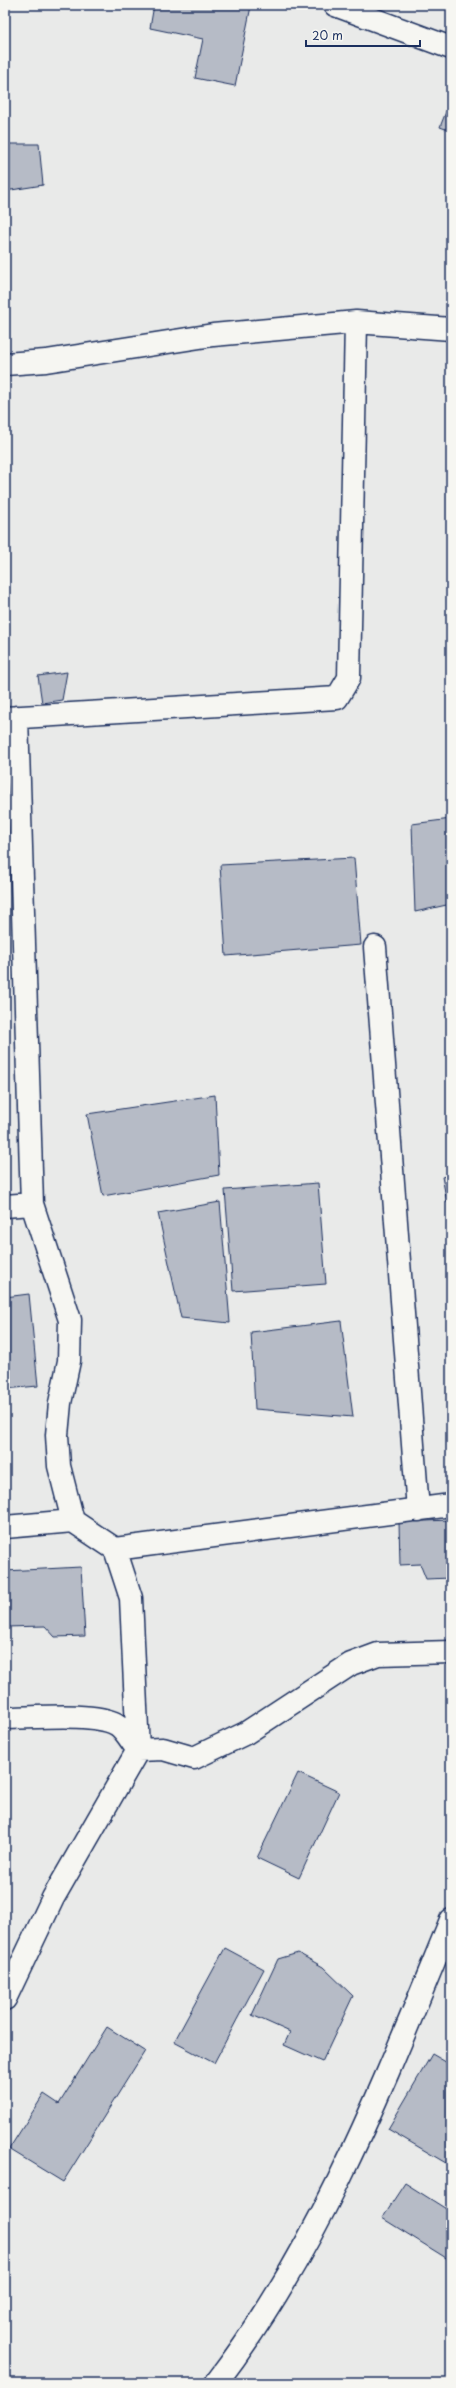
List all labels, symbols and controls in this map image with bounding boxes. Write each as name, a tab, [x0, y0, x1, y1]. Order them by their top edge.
scale bar	[306, 22, 420, 48]
text: 20 m	[312, 26, 343, 44]

